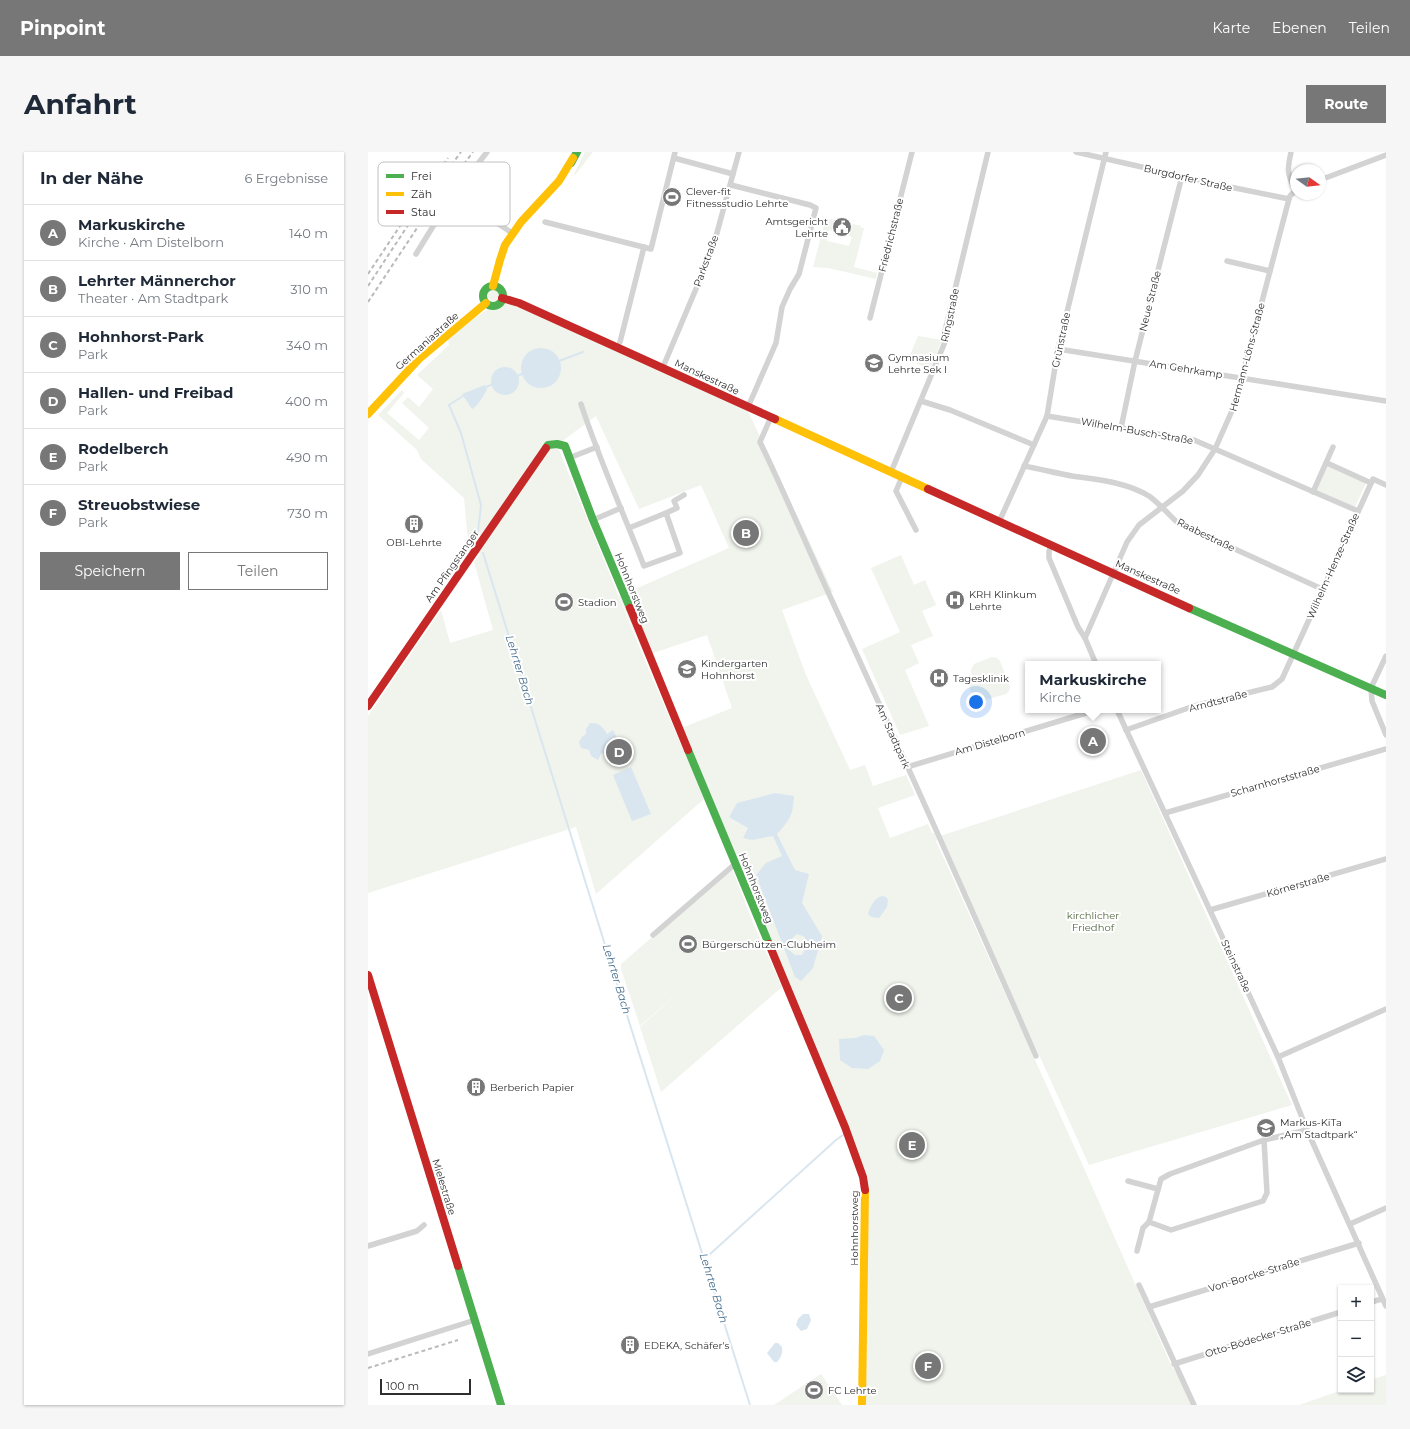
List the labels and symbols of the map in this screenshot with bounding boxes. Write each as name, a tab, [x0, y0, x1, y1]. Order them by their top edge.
street label: Burgdorfer Straße	[1142, 161, 1234, 195]
legend	[378, 162, 510, 226]
north arrow	[1290, 164, 1326, 200]
text: Frei	[411, 169, 432, 183]
place label: Clever-fit Fitnessstudio Lehrte	[686, 185, 788, 210]
sports icon: Clever-fit Fitnessstudio Lehrte	[661, 186, 683, 208]
text: Zäh	[411, 187, 432, 201]
street label: Friedrichstraße	[876, 197, 906, 273]
text: Stau	[411, 205, 436, 219]
place label: Amtsgericht Lehrte	[765, 215, 828, 240]
public building icon: Amtsgericht Lehrte	[831, 216, 853, 238]
street label: Parkstraße	[691, 233, 721, 289]
street label: Neue Straße	[1136, 269, 1164, 333]
street label: Ringstraße	[938, 287, 962, 343]
street label: Hermann-Löns-Straße	[1226, 301, 1268, 413]
street label: Germaniastraße	[393, 309, 461, 373]
street label: Grünstraße	[1049, 311, 1073, 369]
place label: Gymnasium Lehrte Sek I	[888, 351, 949, 376]
school or university icon: Gymnasium Lehrte Sek I	[863, 352, 885, 374]
street label: Manskestraße	[673, 356, 741, 398]
street label: Am Gehrkamp	[1148, 357, 1224, 381]
street label: Wilhelm-Busch-Straße	[1080, 415, 1194, 447]
street label: Wilhelm-Henze-Straße	[1304, 511, 1362, 621]
building icon: OBI-Lehrte	[403, 513, 425, 535]
street label: Raabestraße	[1175, 515, 1237, 555]
pin: B	[733, 518, 759, 548]
street label: Am Pfingstanger	[422, 527, 482, 605]
place label: OBI-Lehrte	[386, 536, 442, 549]
street label: Hohnhorstweg	[612, 551, 652, 625]
street label: Manskestraße	[1113, 557, 1183, 597]
place label: KRH Klinkum Lehrte	[969, 588, 1037, 613]
hospital icon: KRH Klinkum Lehrte	[944, 589, 966, 611]
sports icon: Stadion	[553, 591, 575, 613]
place label: Stadion	[578, 596, 616, 609]
water label: Lehrter Bach	[503, 633, 537, 707]
place label: Kindergarten Hohnhorst	[701, 657, 768, 682]
school or university icon: Kindergarten Hohnhorst	[676, 658, 698, 680]
hospital icon: Tagesklinik	[928, 667, 950, 689]
place label: Tagesklinik	[953, 672, 1009, 685]
street label: Arndtstraße	[1187, 687, 1249, 715]
your location	[966, 692, 986, 712]
street label: Am Stadtpark	[873, 702, 913, 770]
street label: Am Distelborn	[953, 726, 1027, 758]
pin: A	[1080, 726, 1106, 756]
pin: D	[606, 737, 632, 767]
street label: Scharnhorststraße	[1229, 762, 1321, 800]
street label: Hohnhorstweg	[736, 851, 776, 925]
street label: Körnerstraße	[1265, 870, 1331, 900]
park label: kirchlicher Friedhof	[1067, 909, 1119, 934]
sports icon: Bürgerschützen-Clubheim	[677, 933, 699, 955]
place label: Bürgerschützen-Clubheim	[702, 938, 836, 951]
street label: Steinstraße	[1218, 938, 1254, 994]
water label: Lehrter Bach	[600, 942, 634, 1016]
pin: C	[886, 983, 912, 1013]
building icon: Berberich Papier	[465, 1076, 487, 1098]
place label: Berberich Papier	[490, 1081, 574, 1094]
place label: Markus-KiTa „Am Stadtpark“	[1280, 1116, 1358, 1141]
school or university icon: Markus-KiTa „Am Stadtpark“	[1255, 1117, 1277, 1139]
pin: E	[899, 1130, 925, 1160]
street label: Mielestraße	[429, 1157, 459, 1217]
street label: Hohnhorstweg	[848, 1190, 861, 1266]
water label: Lehrter Bach	[697, 1251, 731, 1325]
street label: Von-Borcke-Straße	[1207, 1255, 1301, 1295]
street label: Otto-Bödecker-Straße	[1203, 1316, 1313, 1360]
building icon: EDEKA, Schäfer's	[619, 1334, 641, 1356]
place label: EDEKA, Schäfer's	[644, 1339, 729, 1352]
pin: F	[915, 1351, 941, 1381]
scale bar	[380, 1377, 471, 1396]
sports icon: FC Lehrte	[803, 1379, 825, 1401]
place label: FC Lehrte	[828, 1384, 877, 1397]

